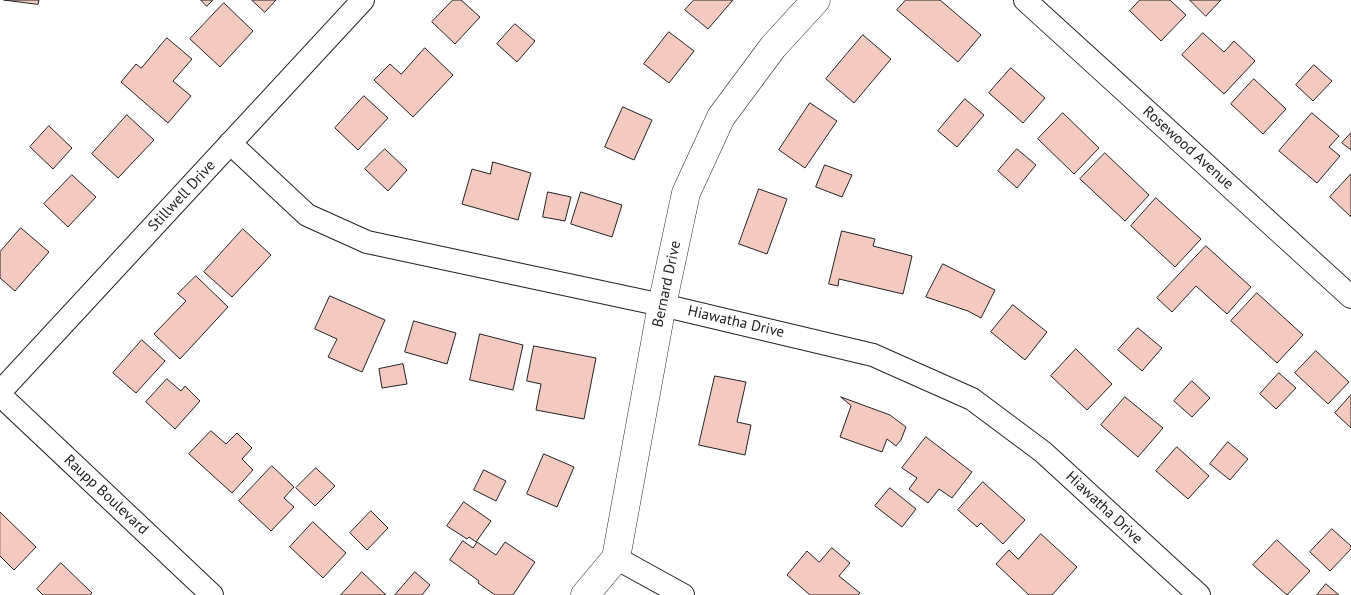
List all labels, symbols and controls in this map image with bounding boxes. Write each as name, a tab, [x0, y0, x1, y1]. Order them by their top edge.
street label: Rosewood Avenue	[1139, 103, 1237, 193]
street label: Stillwell Drive	[144, 157, 220, 235]
street label: Bernard Drive	[649, 239, 685, 329]
street label: Hiawatha Drive	[686, 302, 786, 342]
street label: Raupp Boulevard	[60, 451, 152, 539]
street label: Hiawatha Drive	[1062, 468, 1146, 548]

